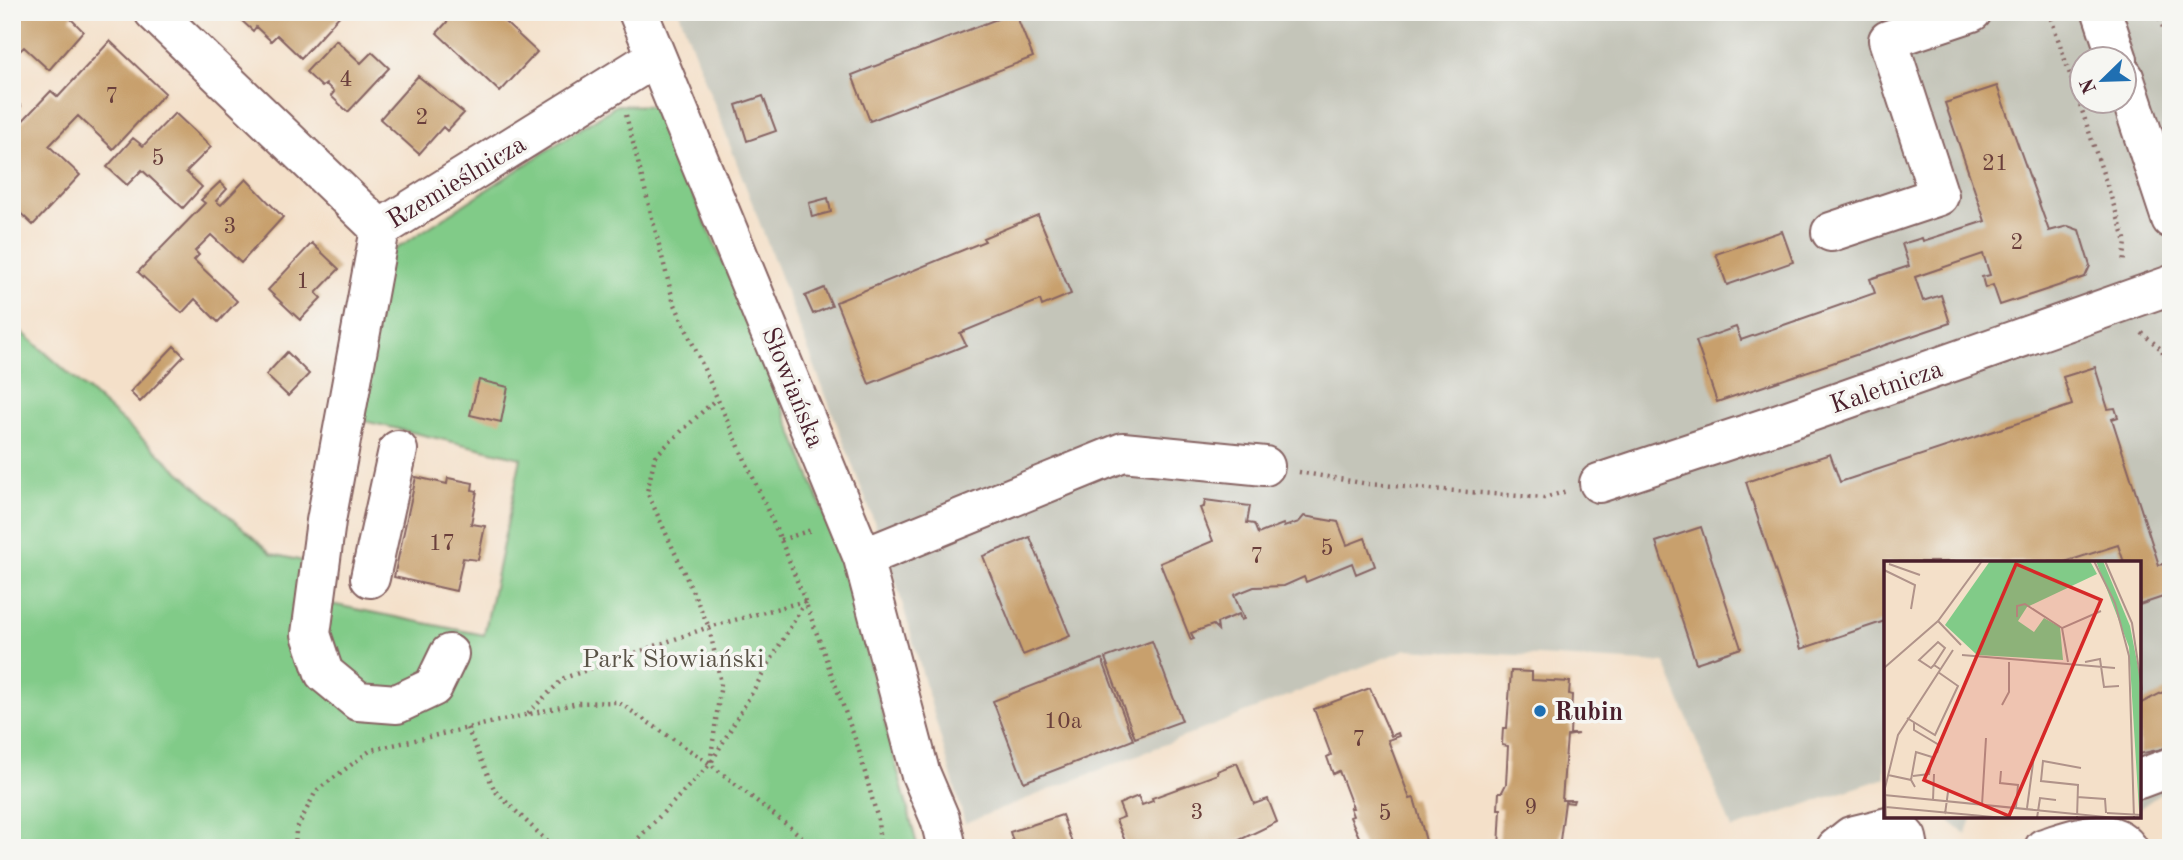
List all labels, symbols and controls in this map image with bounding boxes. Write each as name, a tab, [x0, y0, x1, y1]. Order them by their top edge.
north arrow	[2068, 46, 2138, 116]
house number: 4	[339, 68, 353, 91]
text: N	[2078, 75, 2101, 96]
house number: 7	[105, 85, 119, 108]
house number: 2	[415, 106, 429, 129]
street label: Rzemieślnicza	[383, 131, 531, 234]
house number: 5	[151, 147, 165, 170]
house number: 21	[1982, 152, 2008, 175]
house number: 3	[223, 215, 237, 238]
house number: 2	[2010, 231, 2024, 254]
house number: 1	[296, 270, 310, 293]
street label: Słowiańska	[756, 324, 828, 452]
street label: Kaletnicza	[1827, 356, 1946, 419]
house number: 17	[429, 532, 455, 555]
house number: 5	[1320, 537, 1334, 560]
house number: 7	[1250, 545, 1264, 568]
inset map	[1884, 561, 2141, 818]
park label: Park Słowiański	[582, 647, 764, 673]
place label: Rubin	[1554, 700, 1623, 726]
marker: Rubin	[1532, 703, 1548, 719]
house number: 10a	[1044, 710, 1082, 733]
house number: 7	[1352, 728, 1366, 751]
house number: 9	[1524, 796, 1538, 819]
house number: 3	[1190, 801, 1204, 824]
house number: 5	[1378, 802, 1392, 825]

